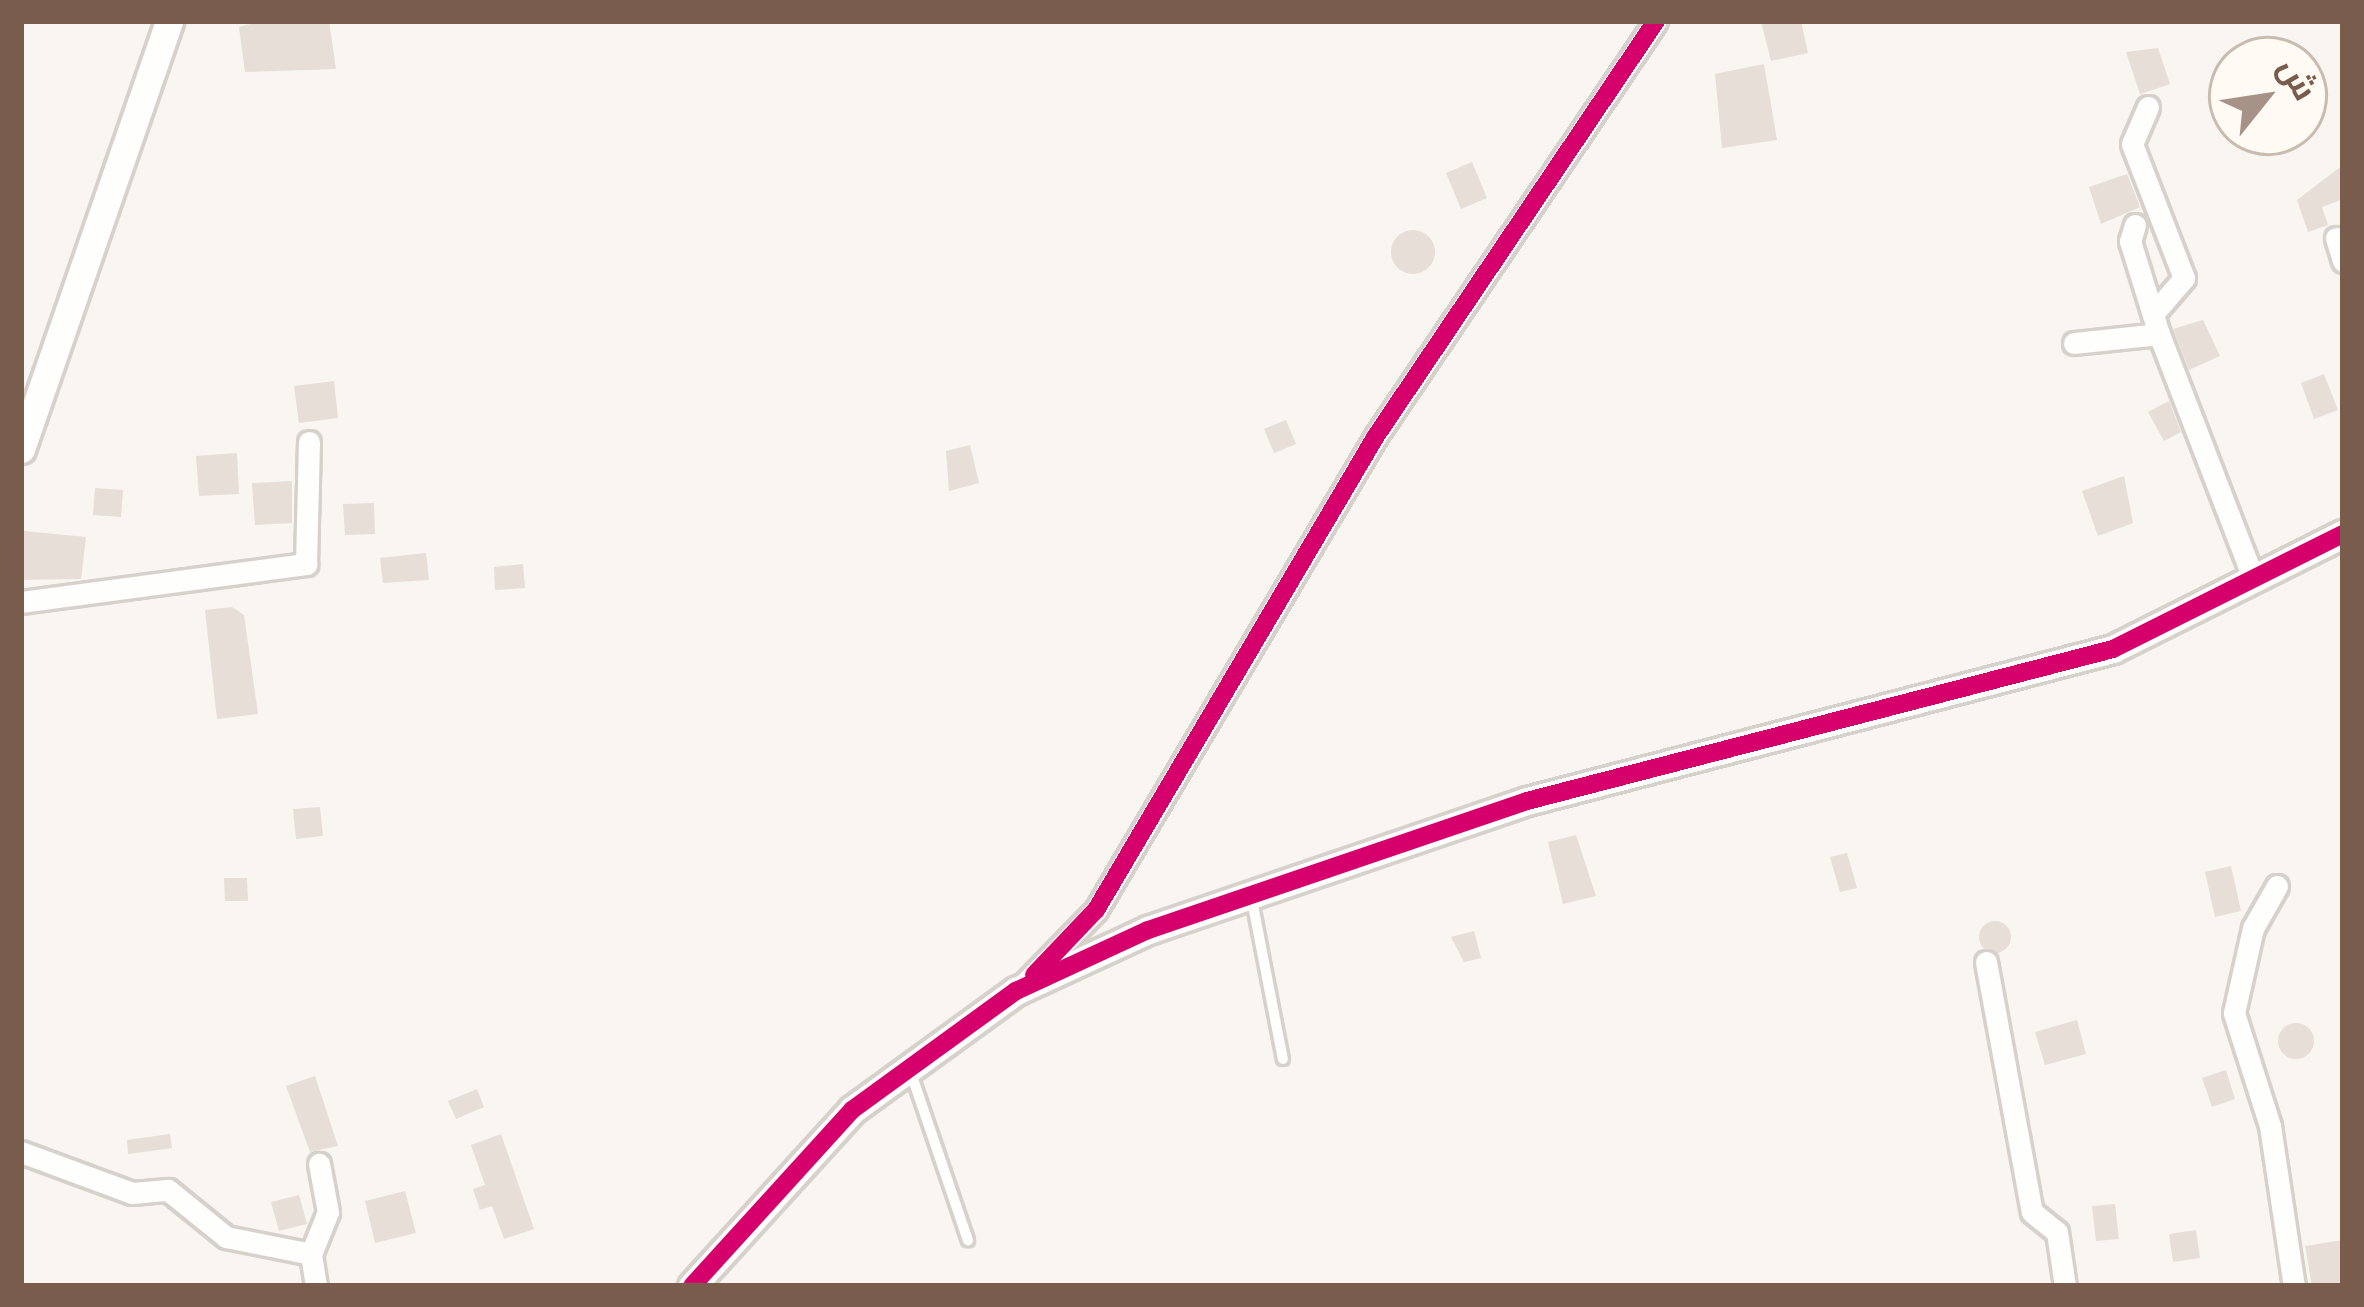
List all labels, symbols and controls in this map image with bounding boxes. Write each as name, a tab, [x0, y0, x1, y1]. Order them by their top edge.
north arrow	[2208, 36, 2328, 156]
text: ش	[2269, 51, 2324, 108]

